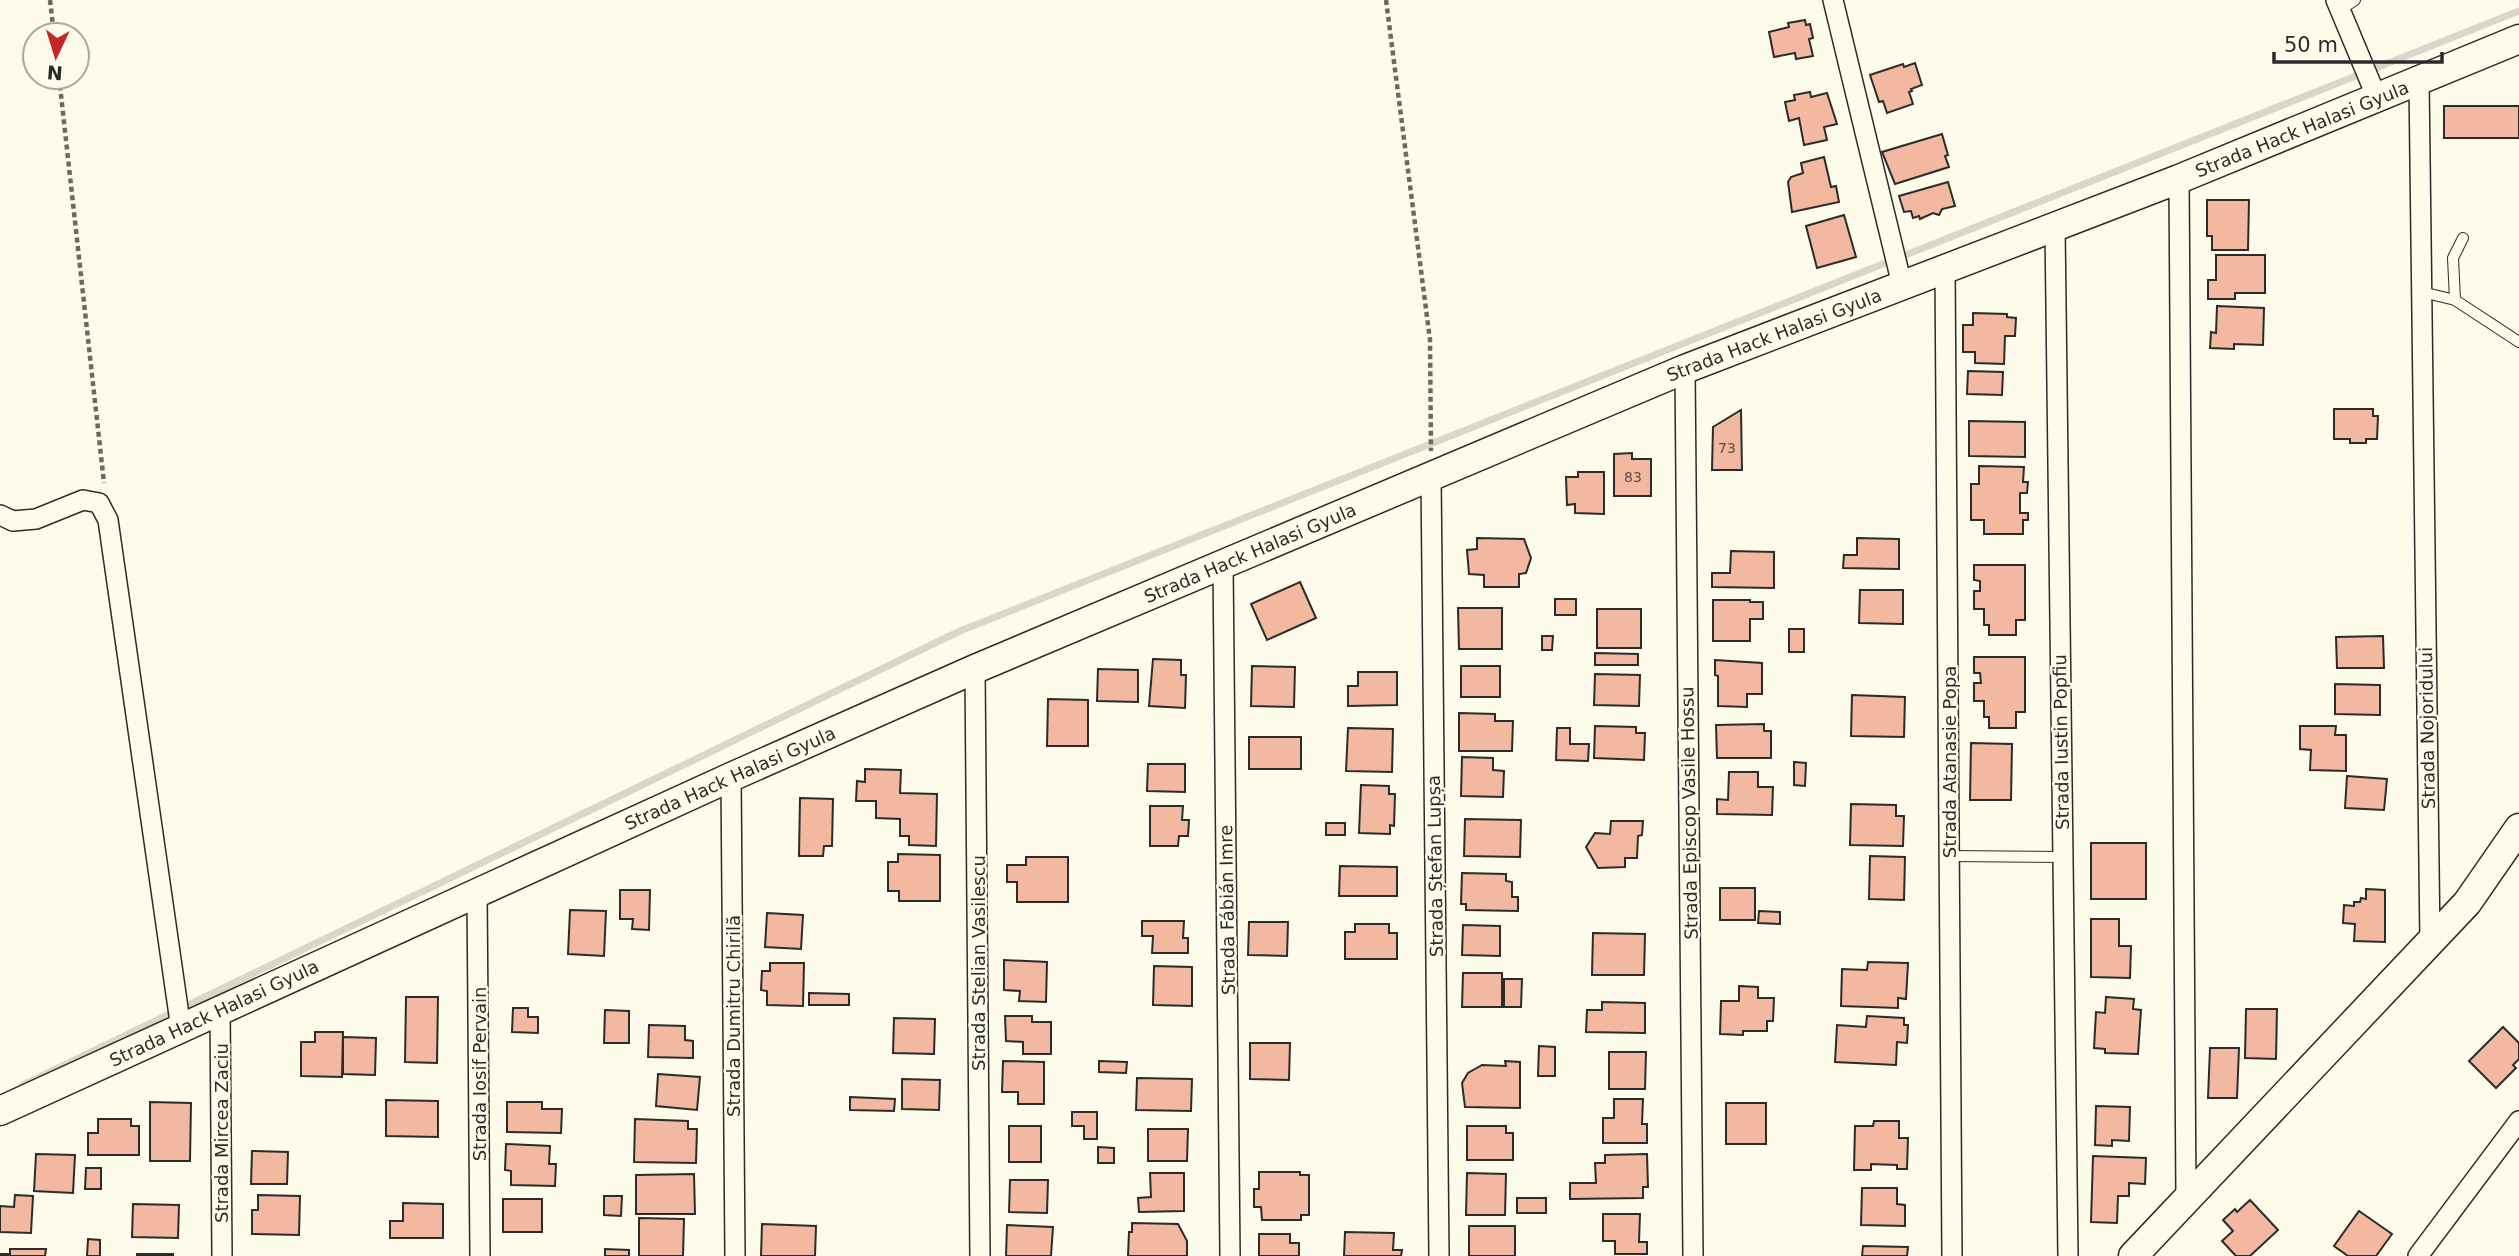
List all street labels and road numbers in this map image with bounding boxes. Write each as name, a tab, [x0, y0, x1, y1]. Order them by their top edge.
street label: Strada Hack Halasi Gyula	[2192, 76, 2412, 182]
street label: Strada Hack Halasi Gyula	[1664, 284, 1884, 386]
street label: Strada Hack Halasi Gyula	[1141, 499, 1359, 607]
street label: Strada Nojoridului	[2415, 647, 2439, 809]
street label: Strada Iustin Popfiu	[2049, 654, 2073, 830]
street label: Strada Atanasie Popa	[1939, 666, 1960, 858]
street label: Strada Episcop Vasile Hossu	[1676, 686, 1702, 940]
street label: Strada Hack Halasi Gyula	[621, 722, 839, 834]
street label: Strada Ștefan Lupșa	[1423, 775, 1447, 957]
street label: Strada Fábián Imre	[1215, 825, 1239, 995]
street label: Strada Stelian Vasilescu	[968, 855, 989, 1071]
street label: Strada Dumitru Chirilă	[723, 915, 744, 1117]
street label: Strada Hack Halasi Gyula	[106, 955, 322, 1071]
street label: Strada Iosif Pervain	[469, 987, 490, 1161]
street label: Strada Mircea Zaciu	[211, 1043, 232, 1223]

